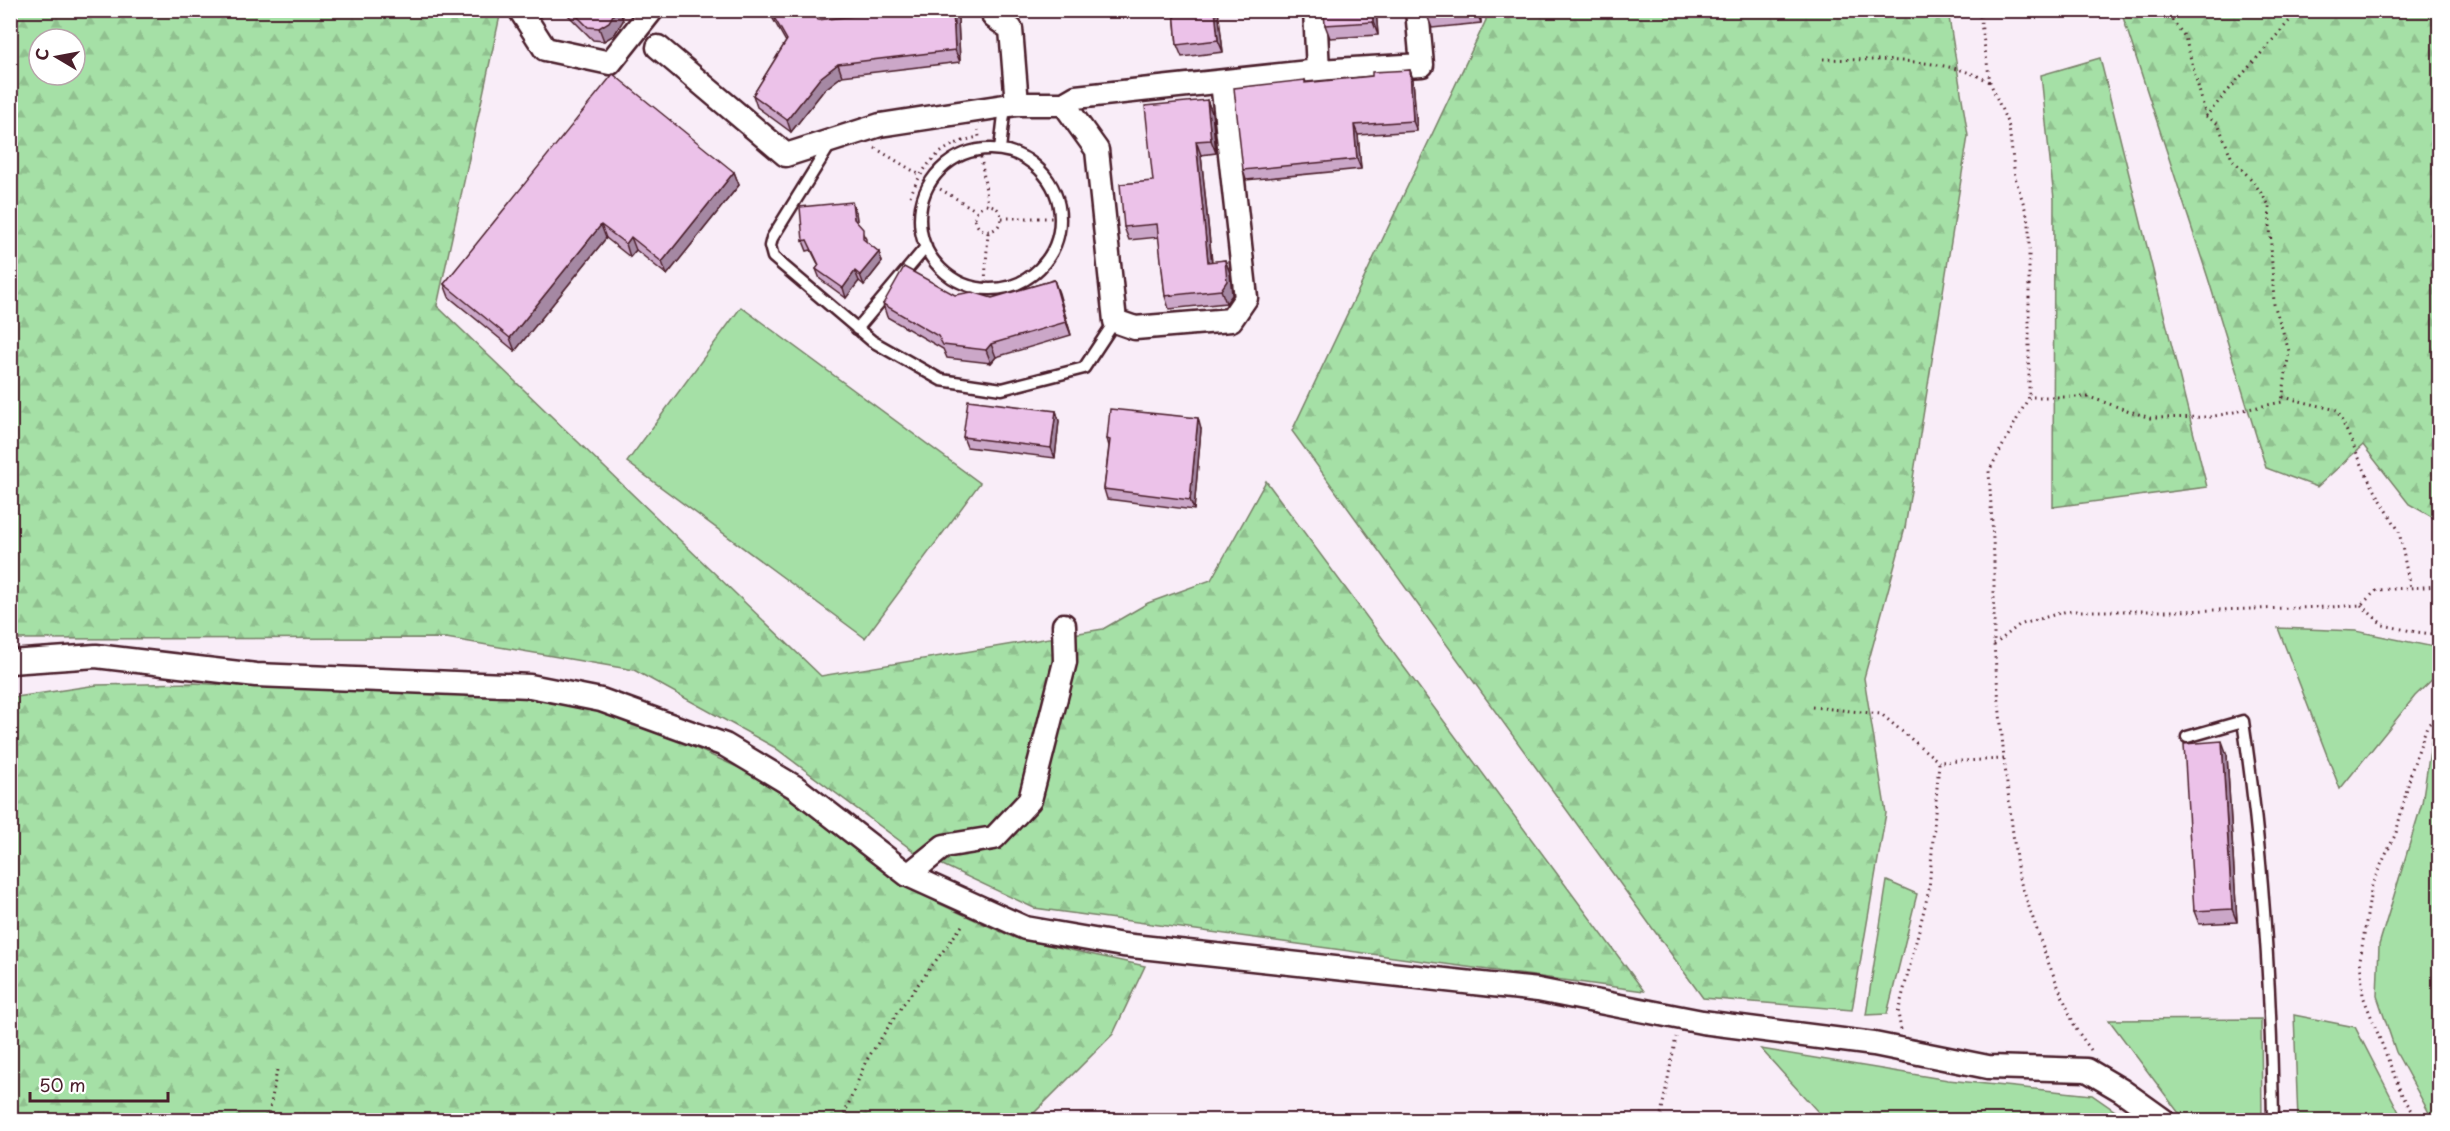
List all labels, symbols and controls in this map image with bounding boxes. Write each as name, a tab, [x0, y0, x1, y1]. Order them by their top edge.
north arrow	[27, 27, 87, 87]
text: С	[28, 46, 54, 62]
scale bar	[30, 1065, 168, 1103]
text: 50 m	[39, 1071, 86, 1098]

